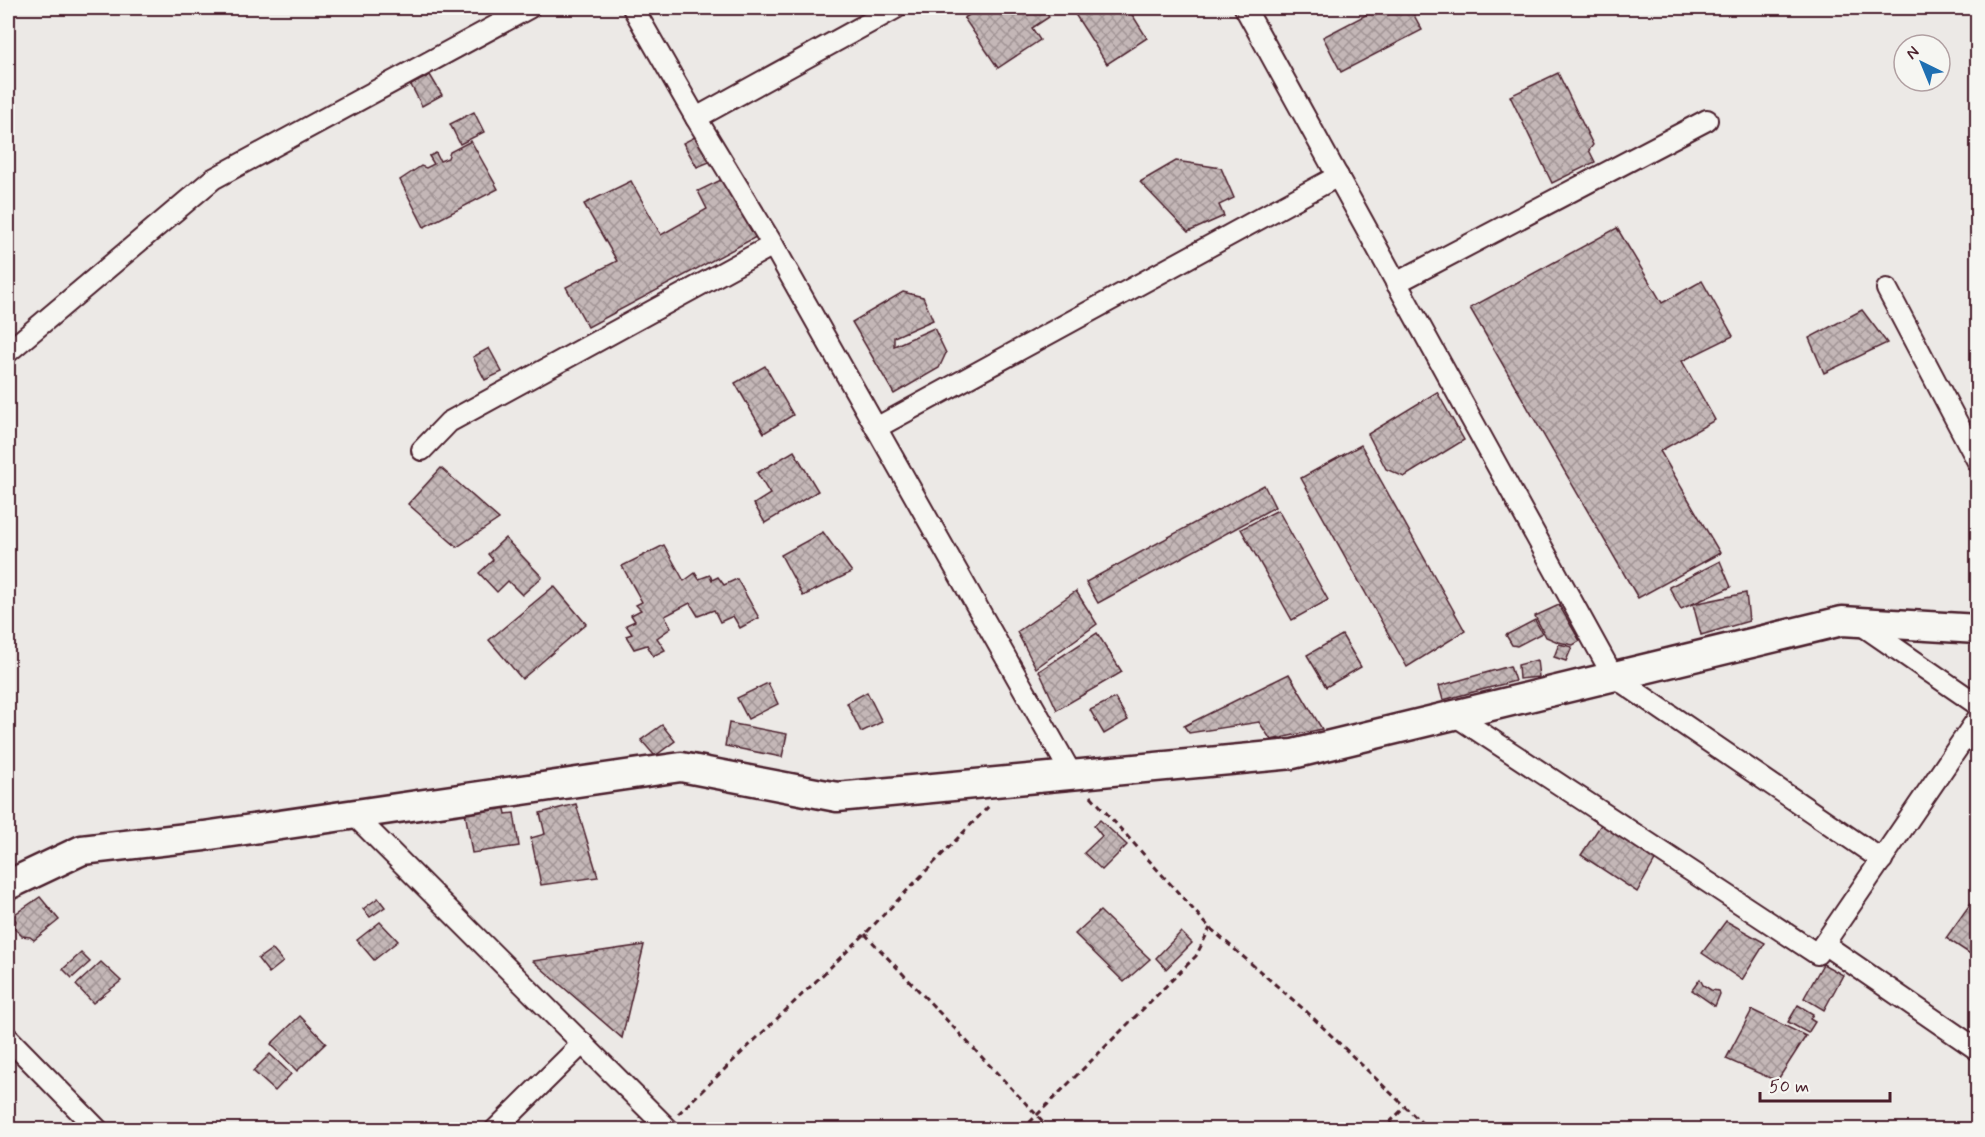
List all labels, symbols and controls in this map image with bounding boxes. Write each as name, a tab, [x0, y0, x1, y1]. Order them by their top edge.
north arrow	[1892, 33, 1952, 93]
text: N	[1902, 42, 1924, 64]
scale bar	[1760, 1065, 1890, 1103]
text: 50 m	[1769, 1075, 1809, 1099]

